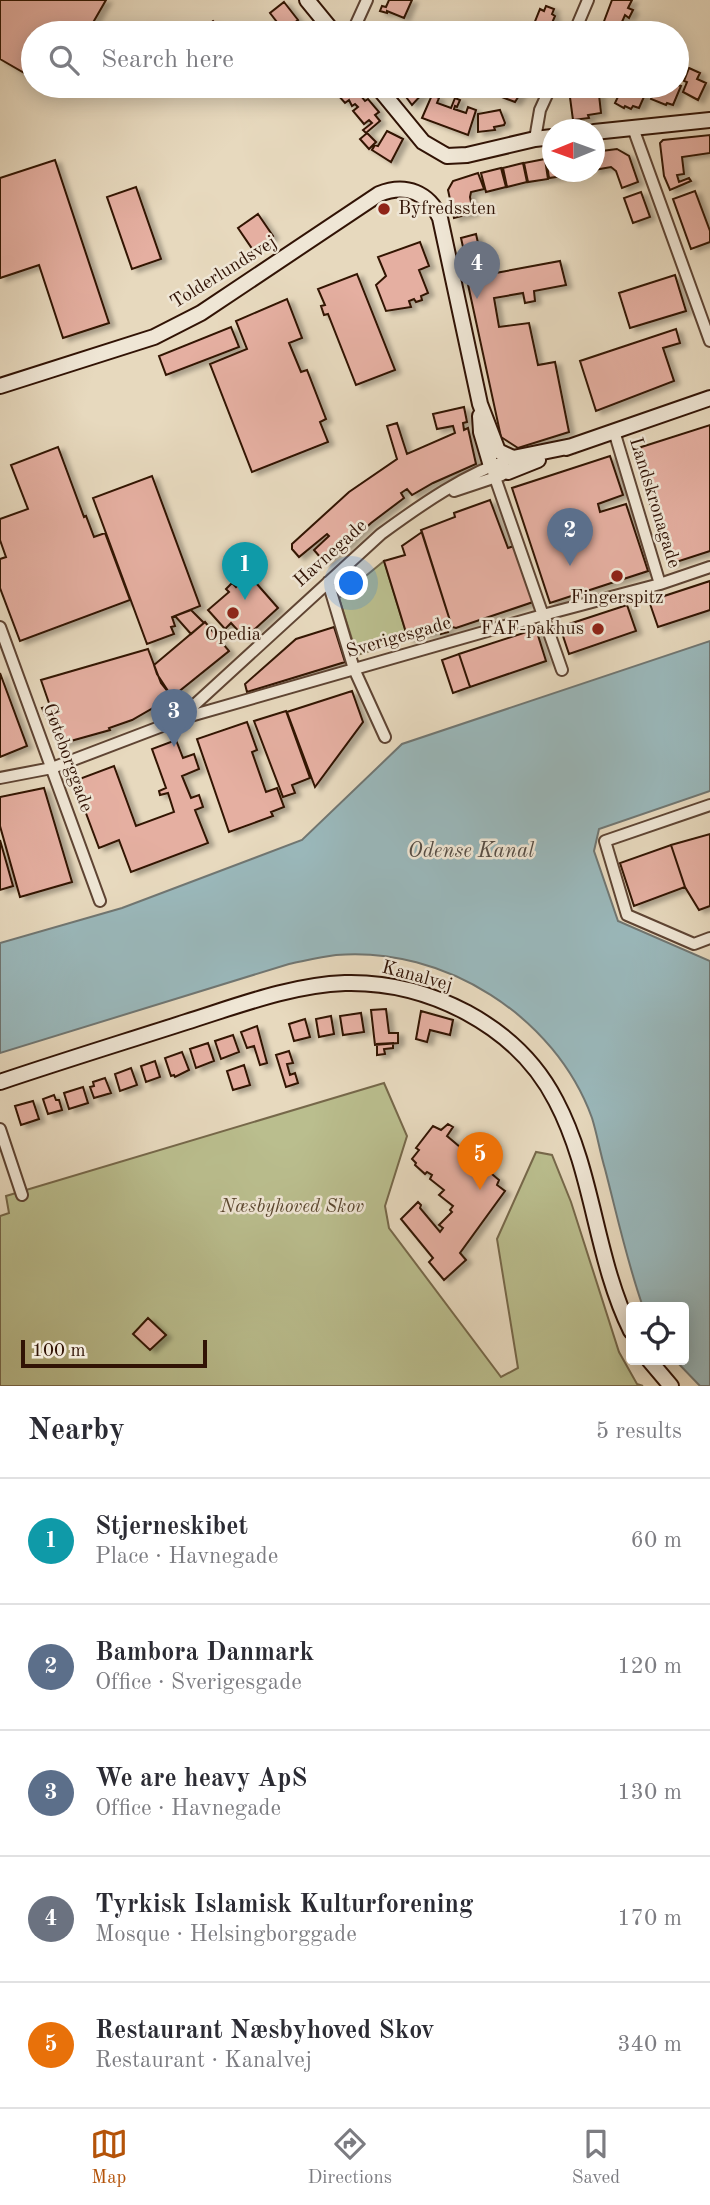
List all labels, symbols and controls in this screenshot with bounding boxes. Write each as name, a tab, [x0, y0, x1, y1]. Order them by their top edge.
search box	[21, 21, 689, 98]
icon: search	[45, 41, 83, 79]
text: Search here	[101, 47, 234, 73]
north arrow	[542, 119, 605, 182]
place label: Byfredssten	[398, 200, 496, 219]
marker: Byfredssten	[376, 201, 392, 217]
street label: Tolderlundsvej	[168, 233, 280, 313]
pin: 4	[454, 241, 500, 299]
street label: Landskronagade	[625, 435, 683, 571]
pin: 2	[547, 508, 593, 566]
street label: Havnegade	[291, 516, 371, 592]
pin: 1	[222, 542, 268, 600]
your location	[334, 566, 368, 600]
marker: Fingerspitz	[609, 568, 625, 584]
place label: Fingerspitz	[570, 589, 664, 608]
marker: Opedia	[225, 605, 241, 621]
street label: Sverigesgade	[344, 614, 454, 662]
place label: FAF-pakhus	[481, 620, 584, 639]
marker: FAF-pakhus	[590, 621, 606, 637]
place label: Opedia	[205, 626, 262, 645]
pin: 3	[151, 689, 197, 747]
street label: Gøteborggade	[39, 701, 95, 815]
water label: Odense Kanal	[408, 841, 534, 862]
street label: Kanalvej	[380, 958, 454, 996]
pin: 5	[457, 1132, 503, 1190]
park label: Næsbyhoved Skov	[219, 1198, 364, 1217]
map controls	[626, 1302, 689, 1365]
button: locate	[626, 1302, 689, 1365]
scale bar	[21, 1337, 206, 1369]
text: 100 m	[32, 1342, 85, 1361]
text: Nearby	[28, 1416, 125, 1446]
text: 5 results	[596, 1420, 682, 1443]
text: Stjerneskibet	[95, 1514, 248, 1540]
text: 1	[44, 1529, 58, 1552]
text: 60 m	[631, 1529, 682, 1552]
text: Place · Havnegade	[95, 1545, 278, 1568]
text: Bambora Danmark	[95, 1640, 314, 1666]
text: 2	[44, 1655, 58, 1678]
text: 120 m	[617, 1655, 682, 1678]
text: Office · Sverigesgade	[95, 1671, 302, 1694]
text: We are heavy ApS	[95, 1766, 307, 1792]
text: 3	[44, 1781, 58, 1804]
text: 130 m	[617, 1781, 682, 1804]
text: Office · Havnegade	[95, 1797, 281, 1820]
text: Tyrkisk Islamisk Kulturforening	[95, 1892, 473, 1918]
text: 4	[44, 1907, 58, 1930]
text: 170 m	[617, 1907, 682, 1930]
text: Mosque · Helsingborggade	[95, 1923, 357, 1946]
text: Restaurant Næsbyhoved Skov	[95, 2018, 434, 2044]
text: 5	[44, 2033, 58, 2056]
text: 340 m	[617, 2033, 682, 2056]
text: Restaurant · Kanalvej	[95, 2049, 312, 2072]
tab: Map	[90, 2125, 128, 2190]
tab: Directions	[308, 2125, 392, 2190]
tab: Saved	[572, 2125, 620, 2190]

